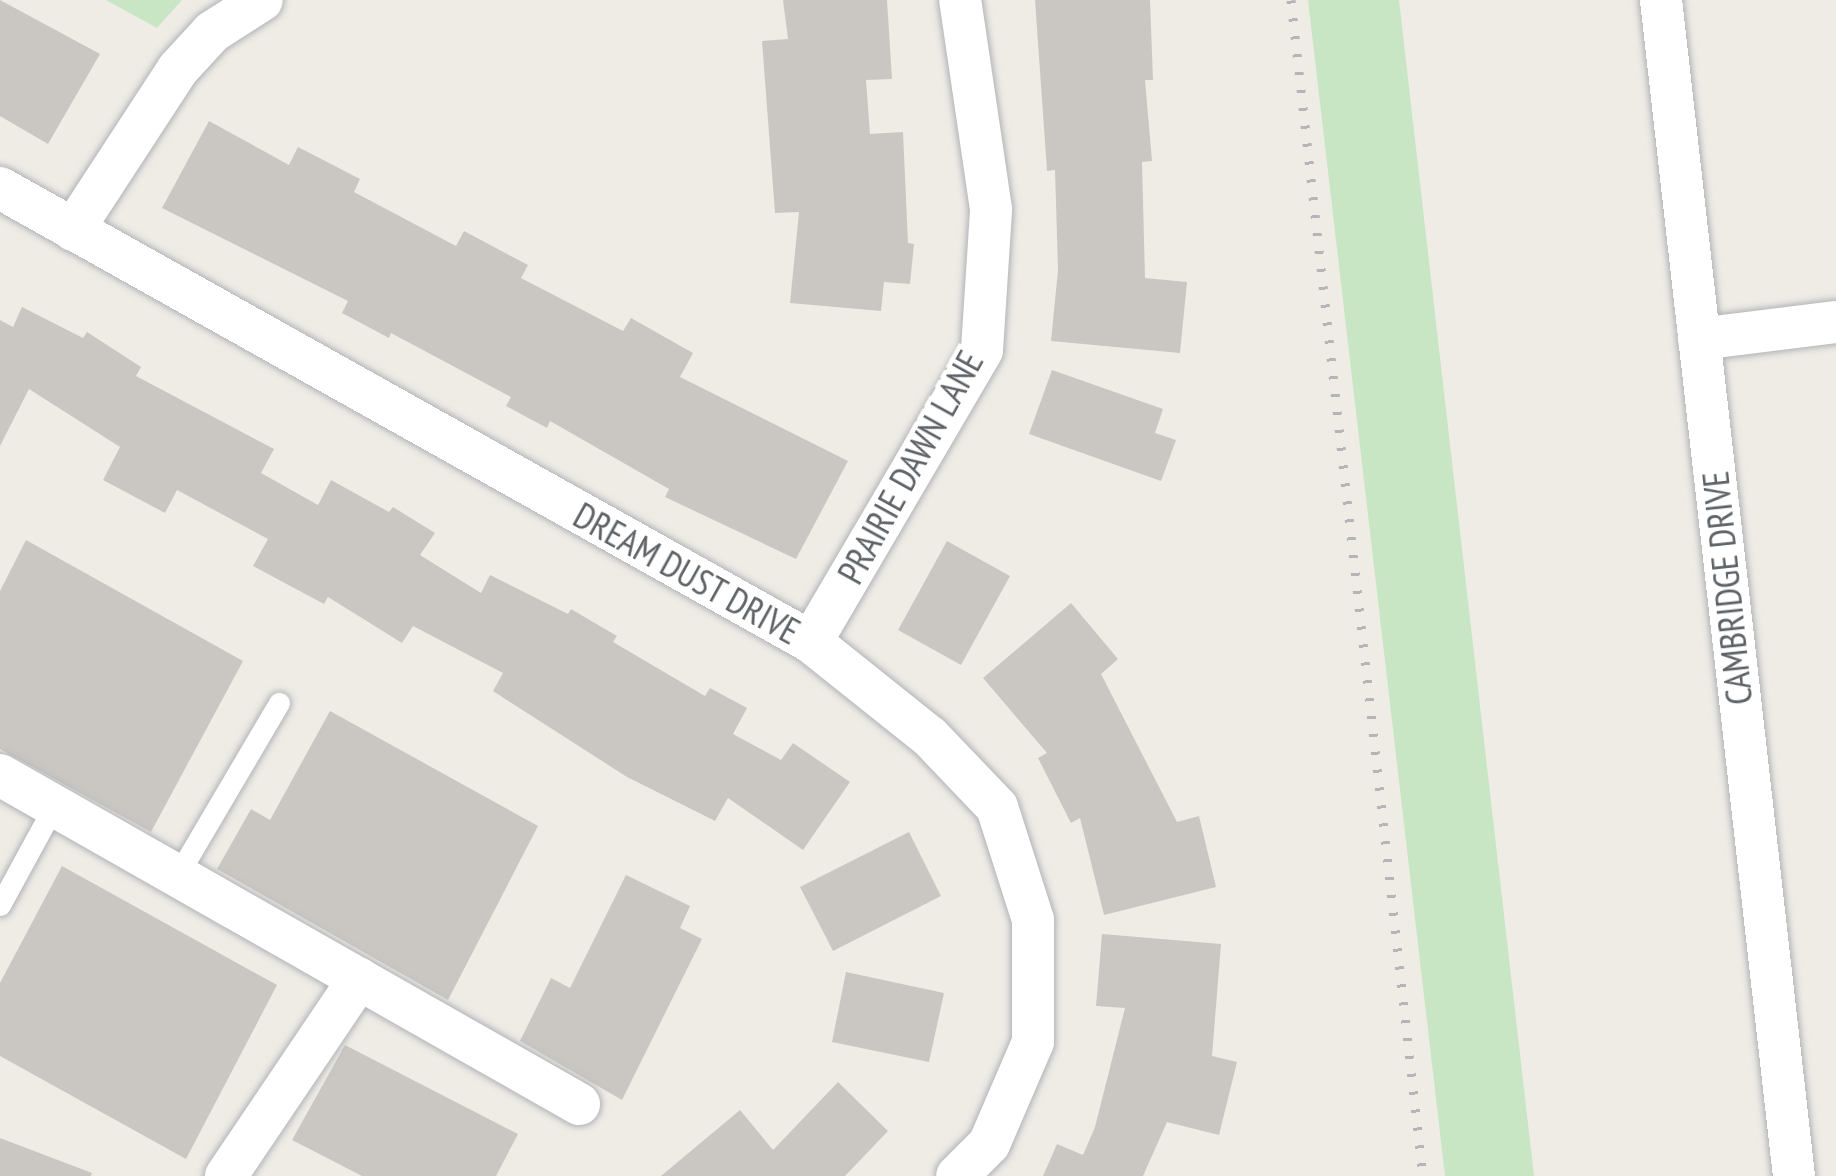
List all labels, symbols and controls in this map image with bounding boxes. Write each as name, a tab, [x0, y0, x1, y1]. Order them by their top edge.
street label: PRAIRIE DAWN LANE	[828, 343, 992, 591]
street label: CAMBRIDGE DRIVE	[1693, 469, 1761, 707]
street label: DREAM DUST DRIVE	[566, 493, 808, 653]

